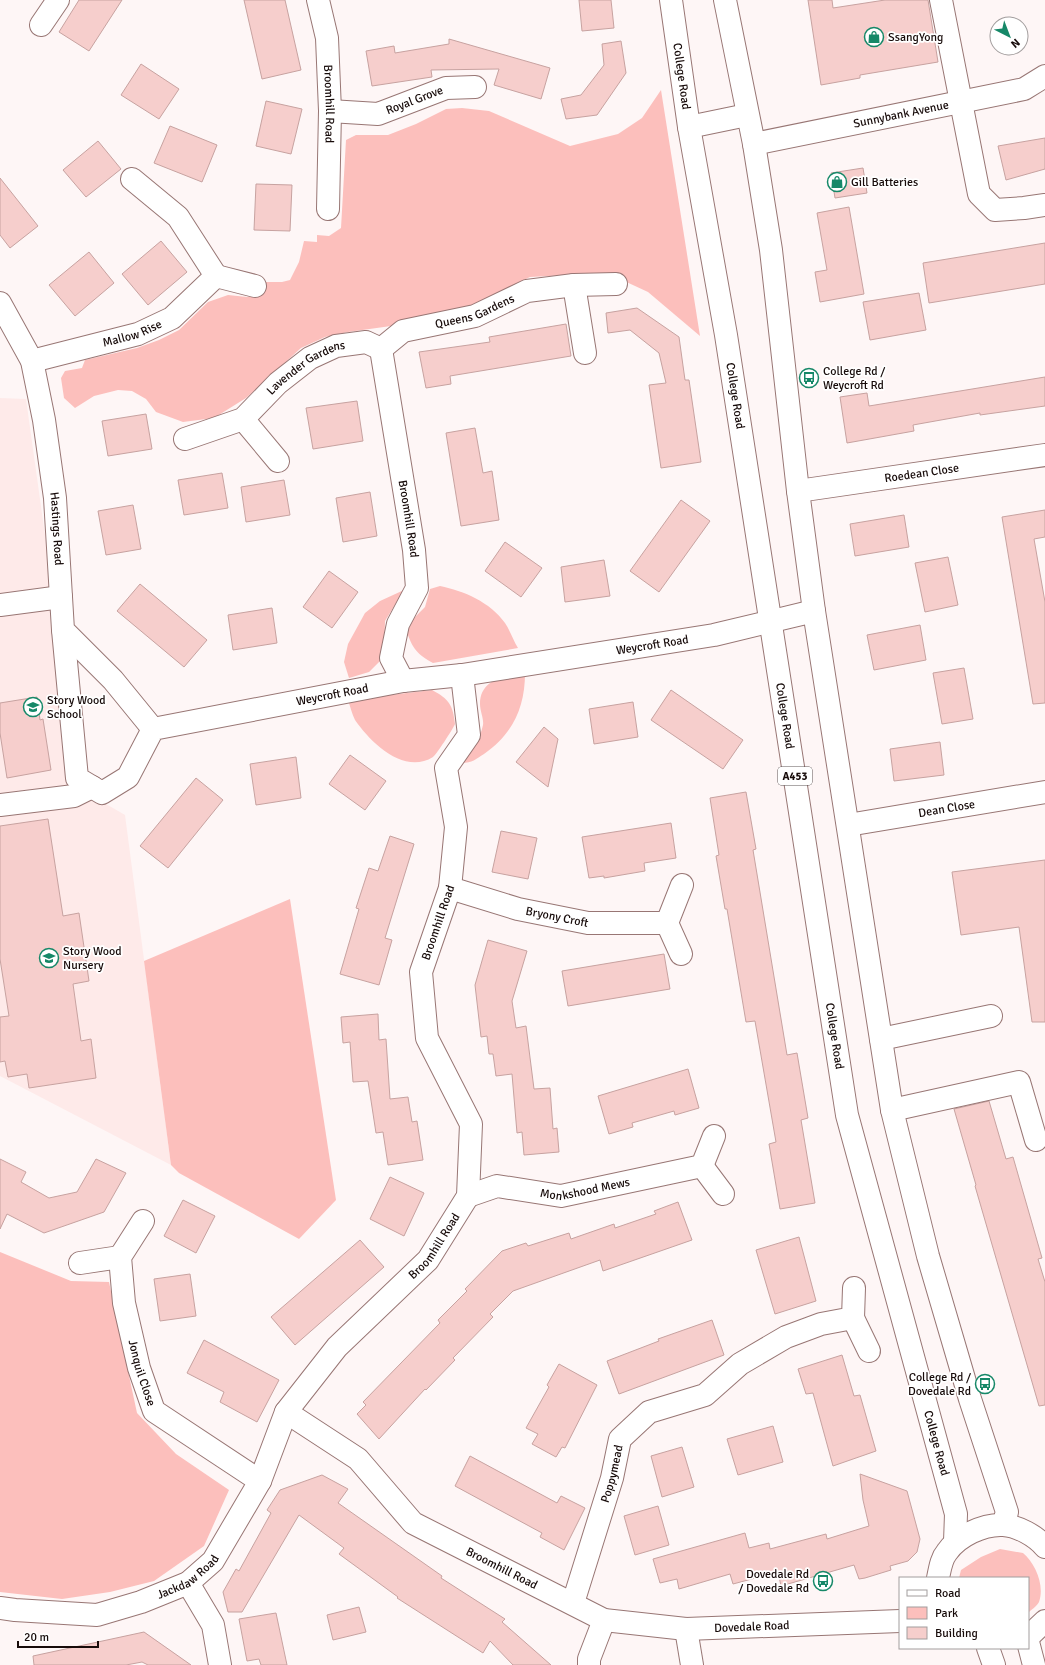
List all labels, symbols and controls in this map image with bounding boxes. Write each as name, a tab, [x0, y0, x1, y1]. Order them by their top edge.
north arrow	[989, 16, 1029, 56]
shop icon: SsangYong	[863, 26, 885, 48]
place label: SsangYong	[888, 30, 943, 45]
text: N	[1008, 36, 1023, 50]
street label: College Road	[670, 42, 694, 110]
street label: Broomhill Road	[321, 64, 338, 143]
street label: Royal Grove	[384, 82, 445, 118]
street label: Sunnybank Avenue	[852, 97, 950, 131]
shop icon: Gill Batteries	[826, 171, 848, 193]
place label: Gill Batteries	[851, 175, 918, 190]
street label: Queens Gardens	[434, 291, 517, 332]
street label: Mallow Rise	[101, 316, 164, 350]
street label: Lavender Gardens	[263, 337, 346, 398]
street label: College Road	[723, 361, 748, 430]
place label: College Rd / Weycroft Rd	[823, 364, 885, 393]
bus stop icon: College Rd / Weycroft Rd	[798, 367, 820, 389]
street label: Roedean Close	[883, 460, 960, 486]
street label: Broomhill Road	[395, 479, 422, 558]
street label: Hastings Road	[47, 491, 67, 566]
street label: Weycroft Road	[615, 632, 690, 658]
street label: Weycroft Road	[295, 680, 370, 709]
street label: College Road	[773, 682, 798, 750]
place label: Story Wood School	[47, 693, 106, 722]
school or university icon: Story Wood School	[22, 696, 44, 718]
road number: A453	[778, 767, 812, 785]
street label: Dean Close	[917, 796, 976, 821]
street label: Broomhill Road	[418, 883, 458, 962]
street label: Bryony Croft	[524, 903, 590, 930]
place label: Story Wood Nursery	[63, 944, 122, 973]
school or university icon: Story Wood Nursery	[38, 947, 60, 969]
street label: College Road	[822, 1002, 847, 1070]
street label: Monkshood Mews	[539, 1174, 631, 1204]
street label: Broomhill Road	[405, 1210, 463, 1282]
street label: Jonquil Close	[125, 1338, 159, 1408]
place label: College Rd / Dovedale Rd	[908, 1370, 971, 1399]
bus stop icon: College Rd / Dovedale Rd	[974, 1373, 996, 1395]
street label: College Road	[921, 1409, 953, 1477]
street label: Poppymead	[597, 1444, 626, 1505]
street label: Broomhill Road	[463, 1544, 540, 1593]
street label: Jackdaw Road	[155, 1552, 222, 1602]
place label: Dovedale Rd / Dovedale Rd	[738, 1567, 809, 1596]
bus stop icon: Dovedale Rd / Dovedale Rd	[812, 1570, 834, 1592]
legend	[899, 1577, 1029, 1649]
text: Road	[935, 1586, 961, 1601]
text: Park	[935, 1606, 958, 1621]
street label: Dovedale Road	[714, 1618, 790, 1635]
scale bar	[18, 1623, 98, 1649]
text: Building	[935, 1626, 978, 1641]
text: 20 m	[24, 1630, 49, 1645]

